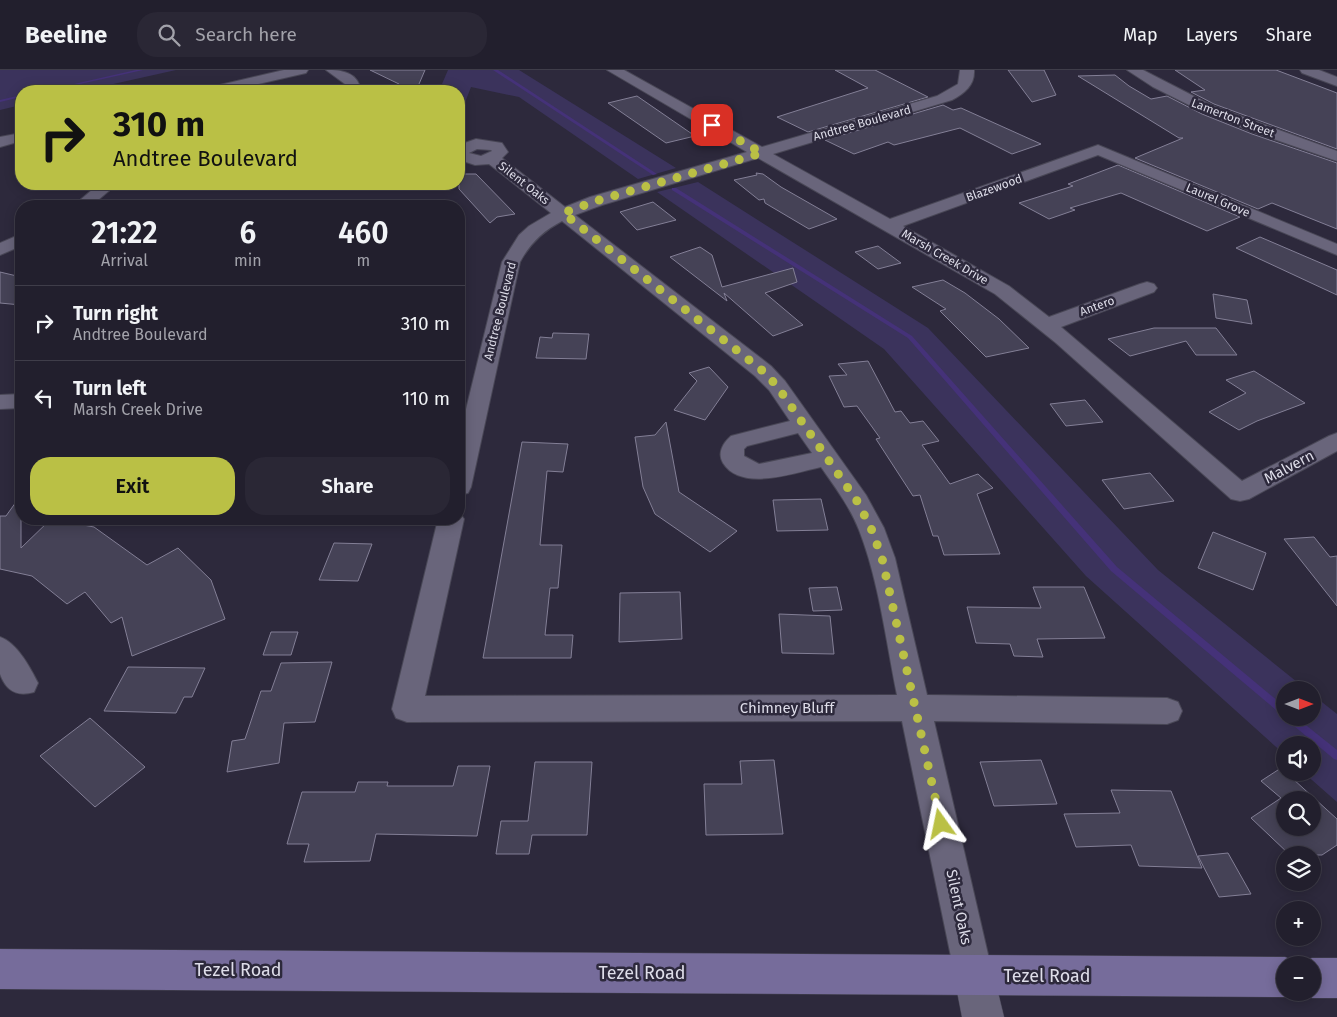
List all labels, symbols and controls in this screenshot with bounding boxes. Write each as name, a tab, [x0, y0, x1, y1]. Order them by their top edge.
search box	[137, 12, 487, 57]
text: Beeline	[25, 21, 107, 49]
icon: search	[155, 21, 183, 49]
text: Search here	[195, 23, 297, 46]
text: Map	[1123, 24, 1158, 46]
text: Layers	[1186, 24, 1238, 46]
text: Share	[1266, 24, 1312, 46]
street label: Lamerton Street	[1190, 96, 1277, 140]
street label: Andtree Boulevard	[812, 102, 912, 144]
text: 310 m	[113, 103, 205, 145]
pin	[691, 104, 733, 146]
icon: right	[30, 105, 95, 170]
icon: arrive	[698, 111, 726, 139]
text: Andtree Boulevard	[113, 145, 298, 172]
street label: Silent Oaks	[496, 159, 553, 207]
street label: Blazewood	[964, 171, 1024, 205]
street label: Laurel Grove	[1184, 180, 1252, 220]
text: 21:22	[91, 215, 158, 251]
text: 6	[239, 215, 256, 251]
text: 460	[338, 215, 389, 251]
street label: Marsh Creek Drive	[899, 227, 991, 287]
text: Arrival	[101, 251, 148, 270]
text: min	[234, 251, 262, 270]
text: m	[356, 251, 370, 270]
street label: Andtree Boulevard	[481, 260, 519, 362]
street label: Antero	[1078, 293, 1116, 319]
text: Turn right	[73, 302, 158, 325]
icon: right	[30, 309, 58, 337]
text: 310 m	[401, 312, 450, 335]
text: Andtree Boulevard	[73, 325, 208, 344]
text: Turn left	[73, 377, 147, 400]
icon: left	[30, 384, 58, 412]
text: 110 m	[402, 387, 450, 410]
text: Marsh Creek Drive	[73, 400, 203, 419]
street label: Malvern	[1261, 446, 1317, 488]
button: Exit	[30, 457, 235, 515]
button: Share	[245, 457, 450, 515]
north arrow	[1276, 681, 1321, 726]
map controls	[1276, 681, 1321, 1001]
street label: Chimney Bluff	[740, 699, 835, 717]
button: sound	[1276, 736, 1321, 781]
button: search	[1276, 791, 1321, 836]
position arrow	[914, 797, 966, 849]
button: layers	[1276, 846, 1321, 891]
street label: Silent Oaks	[942, 868, 976, 946]
button: +	[1276, 901, 1321, 946]
button: −	[1276, 956, 1321, 1001]
street label: Tezel Road	[194, 959, 282, 981]
street label: Tezel Road	[598, 962, 686, 984]
street label: Tezel Road	[1003, 965, 1091, 987]

